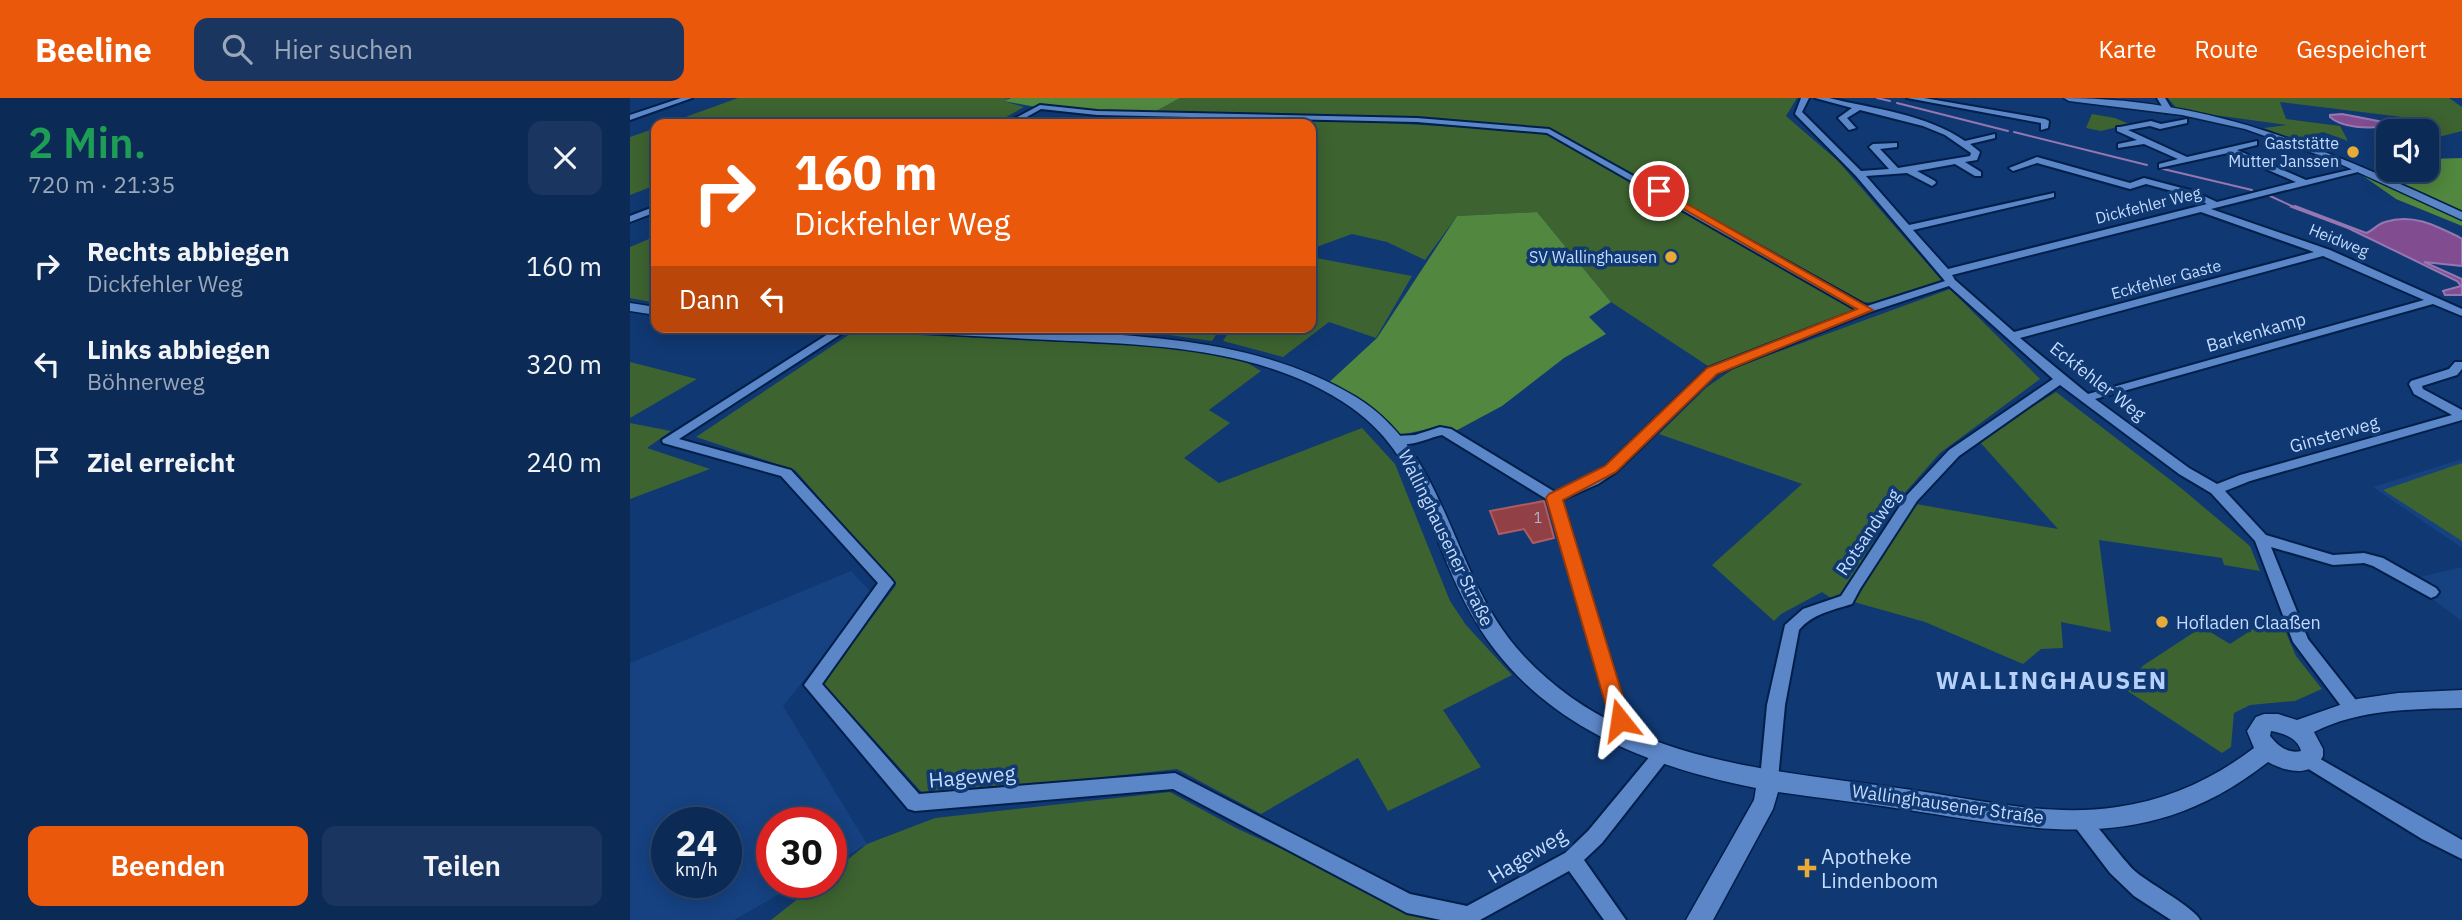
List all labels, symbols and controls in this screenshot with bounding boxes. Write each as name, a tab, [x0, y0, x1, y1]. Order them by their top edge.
search box	[194, 18, 684, 81]
text: Beeline	[35, 28, 152, 71]
icon: search	[218, 30, 256, 68]
text: Hier suchen	[274, 32, 413, 66]
text: Karte	[2098, 33, 2157, 65]
text: Route	[2195, 33, 2258, 65]
text: Gespeichert	[2296, 33, 2427, 65]
text: 2 Min.	[28, 115, 146, 170]
map controls	[2376, 119, 2439, 182]
button: sound	[2376, 119, 2439, 182]
button: close	[528, 121, 602, 195]
place label: Gaststätte Mutter Janssen	[2228, 133, 2339, 171]
text: 160 m	[794, 140, 938, 203]
marker: Gaststätte Mutter Janssen	[2345, 144, 2361, 160]
icon: right	[679, 147, 770, 238]
pin	[1629, 161, 1689, 221]
text: 720 m · 21:35	[28, 169, 175, 199]
icon: arrive	[1640, 172, 1678, 210]
street label: Dickfehler Weg	[2093, 182, 2203, 228]
text: Dickfehler Weg	[794, 202, 1010, 244]
street label: Heidweg	[2306, 219, 2372, 261]
text: Rechts abbiegen	[87, 234, 290, 268]
icon: right	[28, 247, 66, 285]
place label: SV Wallinghausen	[1529, 247, 1657, 267]
text: 160 m	[526, 249, 602, 283]
marker: SV Wallinghausen	[1663, 249, 1679, 265]
street label: Eckfehler Gaste	[2109, 255, 2223, 303]
text: Dickfehler Weg	[87, 268, 243, 298]
icon: left	[754, 280, 792, 318]
text: Dann	[679, 282, 740, 316]
street label: Barkenkamp	[2204, 307, 2308, 357]
text: Links abbiegen	[87, 332, 270, 366]
street label: Eckfehler Weg	[2045, 336, 2151, 426]
icon: left	[28, 345, 66, 383]
text: 320 m	[526, 347, 602, 381]
text: Böhnerweg	[87, 366, 205, 396]
street label: Ginsterweg	[2287, 410, 2382, 458]
icon: arrive	[28, 443, 66, 481]
text: Ziel erreicht	[87, 445, 235, 479]
text: 240 m	[526, 445, 602, 479]
street label: Wallinghausener Straße	[1393, 446, 1499, 630]
street label: Rotsandweg	[1831, 484, 1906, 580]
house number: 1	[1534, 509, 1542, 527]
place label: Hofladen Claaßen	[2176, 611, 2321, 634]
marker: Hofladen Claaßen	[2154, 614, 2170, 630]
district label: WALLINGHAUSEN	[1936, 664, 2168, 696]
position arrow	[1583, 683, 1657, 757]
street label: Hageweg	[927, 758, 1017, 794]
street label: Wallinghausener Straße	[1851, 779, 2045, 829]
speed limit sign: 30	[756, 807, 847, 898]
text: 24	[675, 820, 718, 866]
street label: Hageweg	[1482, 821, 1572, 889]
button: Beenden	[28, 826, 308, 906]
button: Teilen	[322, 826, 602, 906]
place label: Apotheke Lindenboom	[1821, 842, 1938, 894]
text: km/h	[675, 858, 718, 881]
marker: Apotheke Lindenboom	[1799, 860, 1815, 876]

